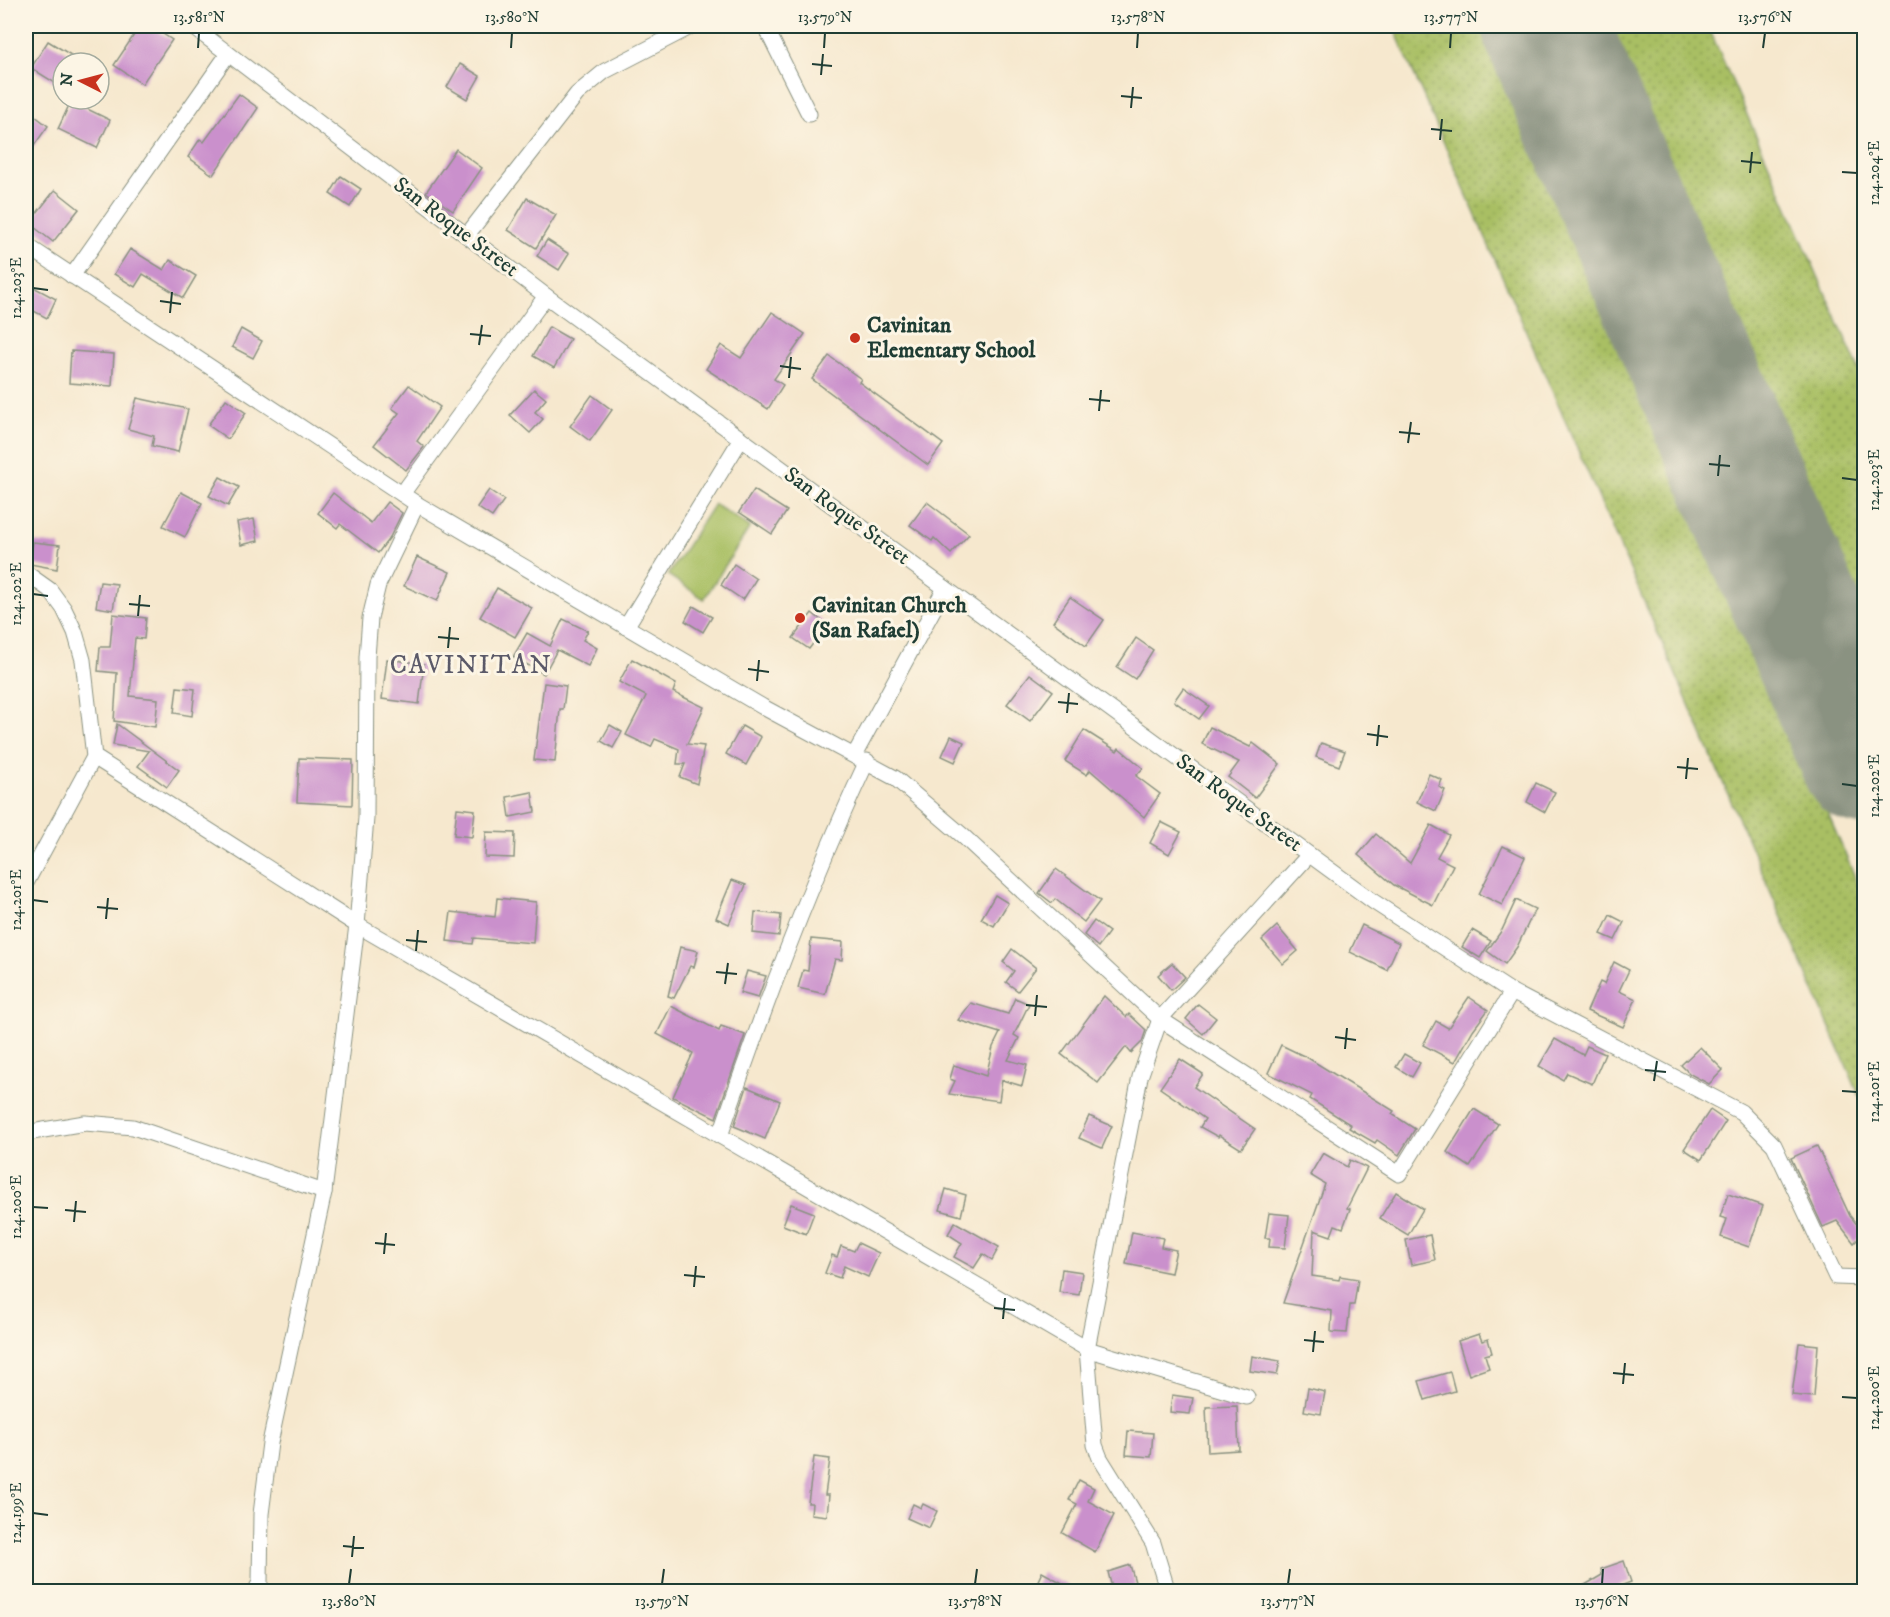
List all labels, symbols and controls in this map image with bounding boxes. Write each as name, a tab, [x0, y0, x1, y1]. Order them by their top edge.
text: 13.581°N	[173, 8, 225, 27]
text: 13.580°N	[485, 8, 539, 27]
text: 13.579°N	[798, 8, 852, 27]
text: 13.578°N	[1111, 8, 1165, 27]
text: 13.577°N	[1424, 8, 1478, 27]
text: 13.576°N	[1738, 8, 1792, 27]
north arrow	[51, 51, 111, 111]
text: N	[56, 72, 78, 87]
text: 124.204°E	[1865, 140, 1884, 205]
street label: San Roque Street	[388, 171, 524, 283]
text: 124.203°E	[7, 257, 26, 319]
place label: Cavinitan Elementary School	[867, 312, 1036, 364]
marker: Cavinitan Elementary School	[848, 331, 862, 345]
text: 124.203°E	[1865, 449, 1884, 511]
street label: San Roque Street	[779, 461, 915, 571]
text: 124.202°E	[7, 562, 26, 626]
place label: Cavinitan Church (San Rafael)	[812, 592, 967, 644]
marker: Cavinitan Church (San Rafael)	[793, 611, 807, 625]
district label: CAVINITAN	[390, 649, 552, 682]
street label: San Roque Street	[1171, 748, 1307, 858]
text: 124.202°E	[1865, 754, 1884, 818]
text: 124.201°E	[7, 869, 26, 931]
text: 124.201°E	[1865, 1061, 1884, 1123]
text: 124.200°E	[7, 1174, 26, 1239]
text: 124.200°E	[1865, 1365, 1884, 1430]
text: 124.199°E	[7, 1482, 26, 1544]
text: 13.580°N	[322, 1592, 376, 1611]
text: 13.579°N	[635, 1592, 689, 1611]
text: 13.578°N	[948, 1592, 1002, 1611]
text: 13.577°N	[1261, 1592, 1315, 1611]
text: 13.576°N	[1575, 1592, 1629, 1611]

